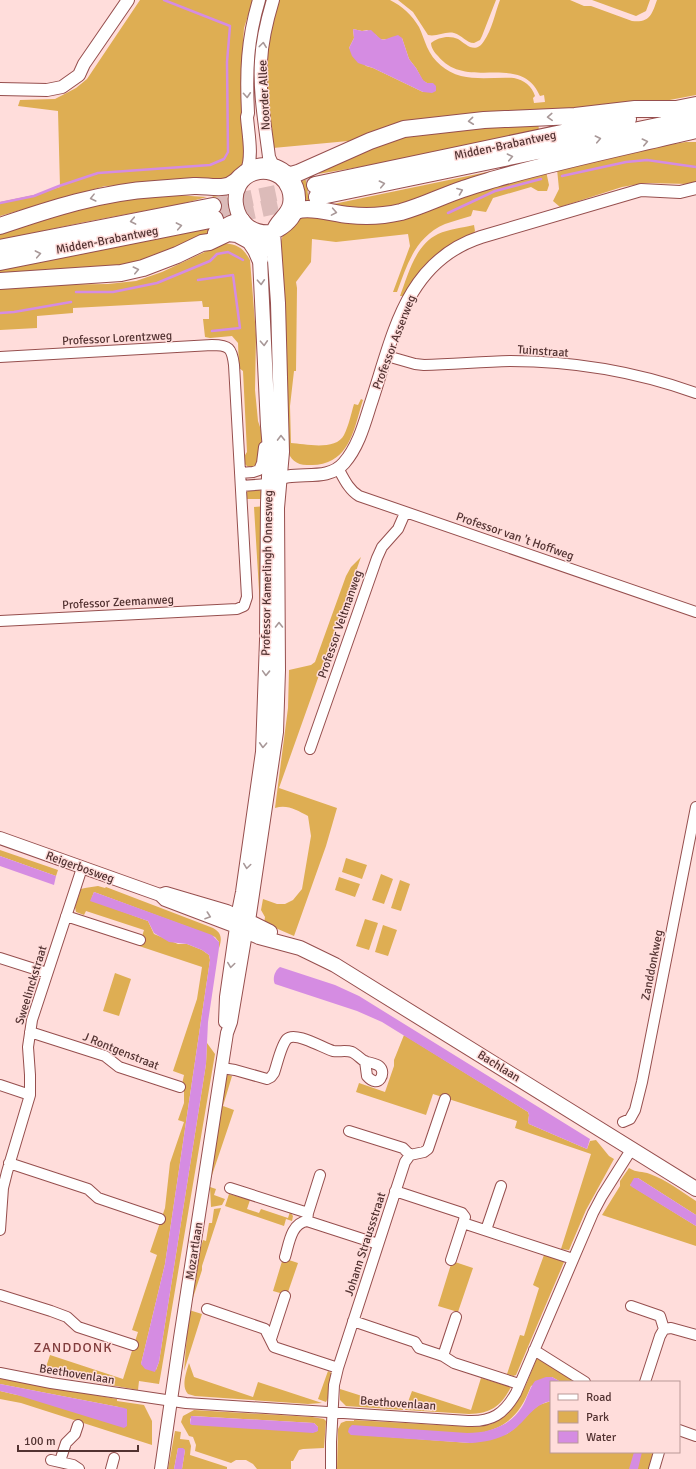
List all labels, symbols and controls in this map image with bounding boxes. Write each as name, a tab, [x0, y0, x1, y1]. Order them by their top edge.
one-way arrow	[258, 42, 267, 49]
street label: Noorder Allee	[255, 59, 274, 131]
one-way arrow	[243, 92, 252, 98]
one-way arrow	[547, 112, 553, 121]
one-way arrow	[468, 116, 474, 125]
street label: Midden-Brabantweg	[453, 127, 558, 164]
one-way arrow	[595, 135, 601, 143]
one-way arrow	[642, 139, 648, 147]
one-way arrow	[507, 154, 513, 162]
one-way arrow	[379, 180, 386, 188]
one-way arrow	[456, 187, 463, 195]
one-way arrow	[90, 193, 97, 202]
one-way arrow	[331, 208, 337, 216]
one-way arrow	[130, 217, 136, 225]
one-way arrow	[176, 222, 183, 230]
street label: Midden-Brabantweg	[55, 223, 160, 258]
one-way arrow	[35, 251, 41, 259]
one-way arrow	[132, 267, 139, 275]
one-way arrow	[257, 279, 265, 285]
street label: Professor Asserweg	[370, 293, 419, 392]
street label: Professor Lorentzweg	[62, 328, 172, 349]
one-way arrow	[260, 340, 268, 346]
street label: Tuinstraat	[517, 342, 569, 361]
one-way arrow	[277, 435, 285, 441]
street label: Professor Kamerlingh Onnesweg	[259, 490, 276, 656]
street label: Professor van 't Hoffweg	[454, 509, 576, 564]
street label: Professor Veltmanweg	[315, 568, 366, 680]
street label: Professor Zeemanweg	[62, 592, 174, 613]
one-way arrow	[274, 622, 283, 628]
one-way arrow	[262, 670, 270, 676]
one-way arrow	[259, 742, 267, 748]
street label: Reigerbosweg	[44, 848, 116, 887]
one-way arrow	[243, 863, 252, 869]
one-way arrow	[204, 911, 211, 919]
street label: Zanddonkweg	[638, 929, 667, 1002]
street label: Sweelinckstraat	[12, 944, 51, 1027]
one-way arrow	[227, 962, 236, 969]
street label: J Rontgenstraat	[80, 1029, 161, 1074]
street label: Bachlaan	[475, 1047, 523, 1085]
street label: Johann Straussstraat	[342, 1190, 389, 1298]
street label: Mozartlaan	[183, 1221, 206, 1281]
district label: ZANDDONK	[33, 1339, 113, 1356]
street label: Beethovenlaan	[38, 1361, 116, 1388]
legend	[550, 1381, 680, 1453]
text: Road	[586, 1390, 612, 1405]
street label: Beethovenlaan	[359, 1393, 437, 1414]
text: Park	[586, 1410, 609, 1425]
scale bar	[18, 1427, 138, 1453]
text: Water	[586, 1430, 617, 1445]
text: 100 m	[24, 1434, 56, 1449]

